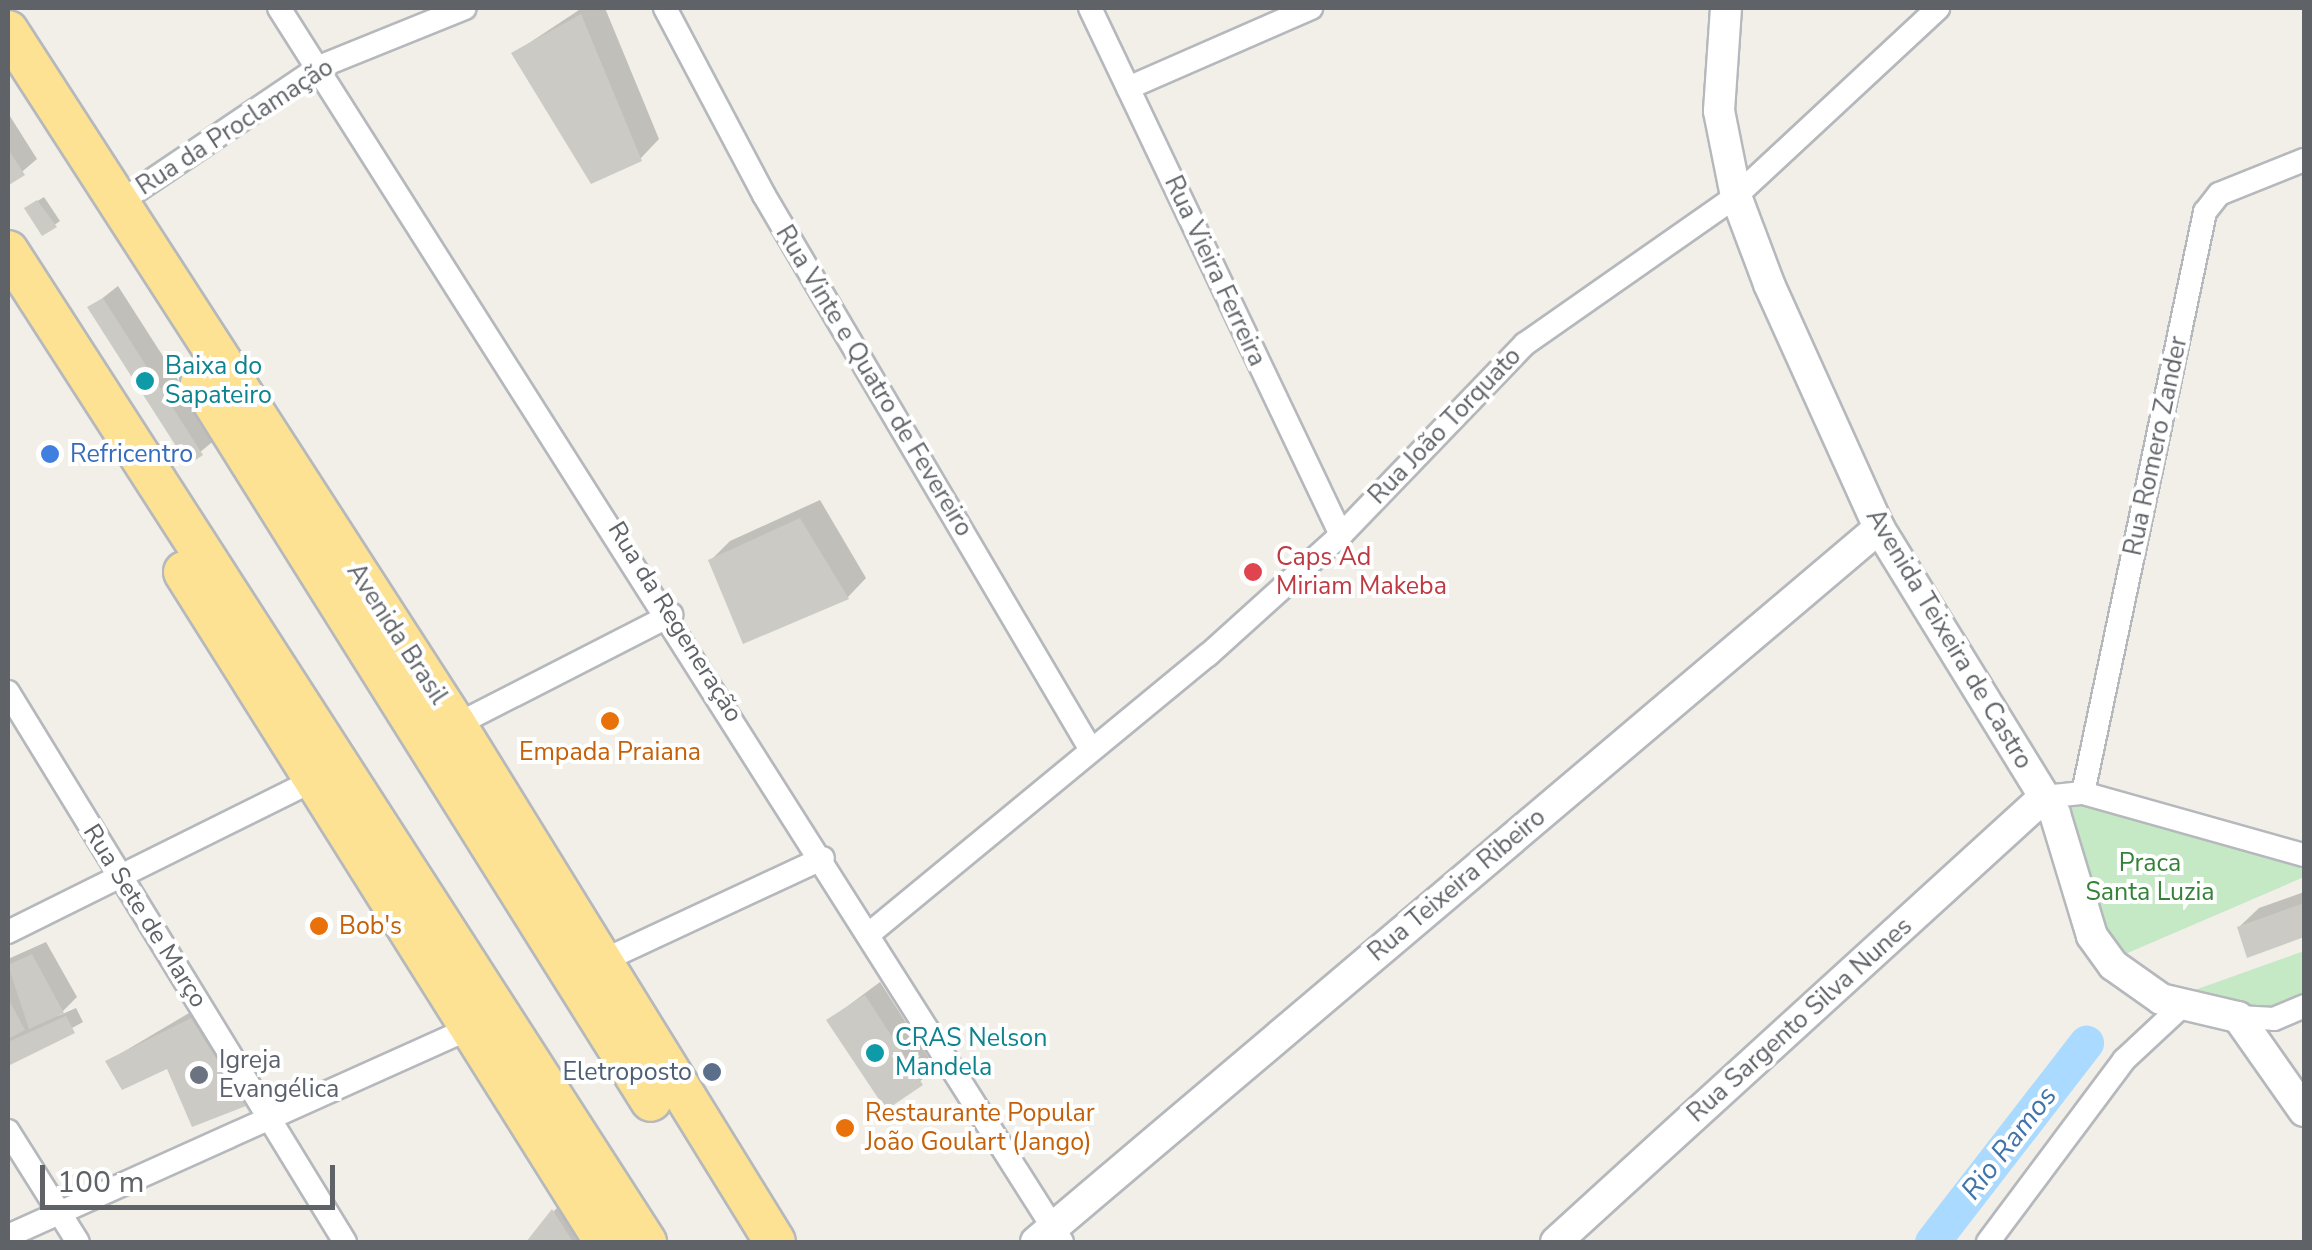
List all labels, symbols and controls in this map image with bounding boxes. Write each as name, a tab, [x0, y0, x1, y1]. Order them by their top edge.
street label: Rua da Proclamação	[131, 52, 339, 202]
street label: Rua Vieira Ferreira	[1158, 171, 1272, 371]
street label: Rua Vinte e Quatro de Fevereiro	[769, 220, 979, 542]
street label: Rua Romero Zander	[2118, 334, 2194, 558]
street label: Rua João Torquato	[1363, 341, 1527, 511]
place label: Baixa do Sapateiro	[165, 352, 272, 411]
marker: Baixa do Sapateiro	[134, 370, 156, 392]
place label: Refricentro	[70, 439, 193, 469]
marker: Refricentro	[39, 443, 61, 465]
street label: Avenida Teixeira de Castro	[1859, 504, 2039, 774]
street label: Rua da Regeneração	[601, 516, 749, 728]
place label: Caps Ad Miriam Makeba	[1276, 543, 1447, 602]
street label: Avenida Brasil	[340, 558, 454, 710]
marker: Caps Ad Miriam Makeba	[1240, 559, 1266, 585]
marker: Empada Praiana	[599, 710, 621, 732]
place label: Empada Praiana	[519, 737, 701, 767]
street label: Rua Teixeira Ribeiro	[1362, 802, 1552, 968]
street label: Rua Sete de Março	[77, 819, 213, 1013]
park label: Praca Santa Luzia	[2085, 849, 2215, 908]
place label: Bob's	[339, 911, 402, 941]
street label: Rua Sargento Silva Nunes	[1682, 911, 1918, 1129]
marker: Bob's	[308, 915, 330, 937]
place label: CRAS Nelson Mandela	[895, 1024, 1047, 1083]
marker: CRAS Nelson Mandela	[864, 1042, 886, 1064]
place label: Igreja Evangélica	[219, 1046, 339, 1105]
place label: Eletroposto	[563, 1057, 692, 1087]
marker: Eletroposto	[701, 1061, 723, 1083]
marker: Igreja Evangélica	[188, 1064, 210, 1086]
water label: Rio Ramos	[1954, 1080, 2064, 1206]
place label: Restaurante Popular João Goulart (Jango)	[865, 1099, 1095, 1158]
marker: Restaurante Popular João Goulart (Jango)	[834, 1117, 856, 1139]
scale bar	[45, 1145, 340, 1207]
text: 100 m	[57, 1162, 144, 1203]

